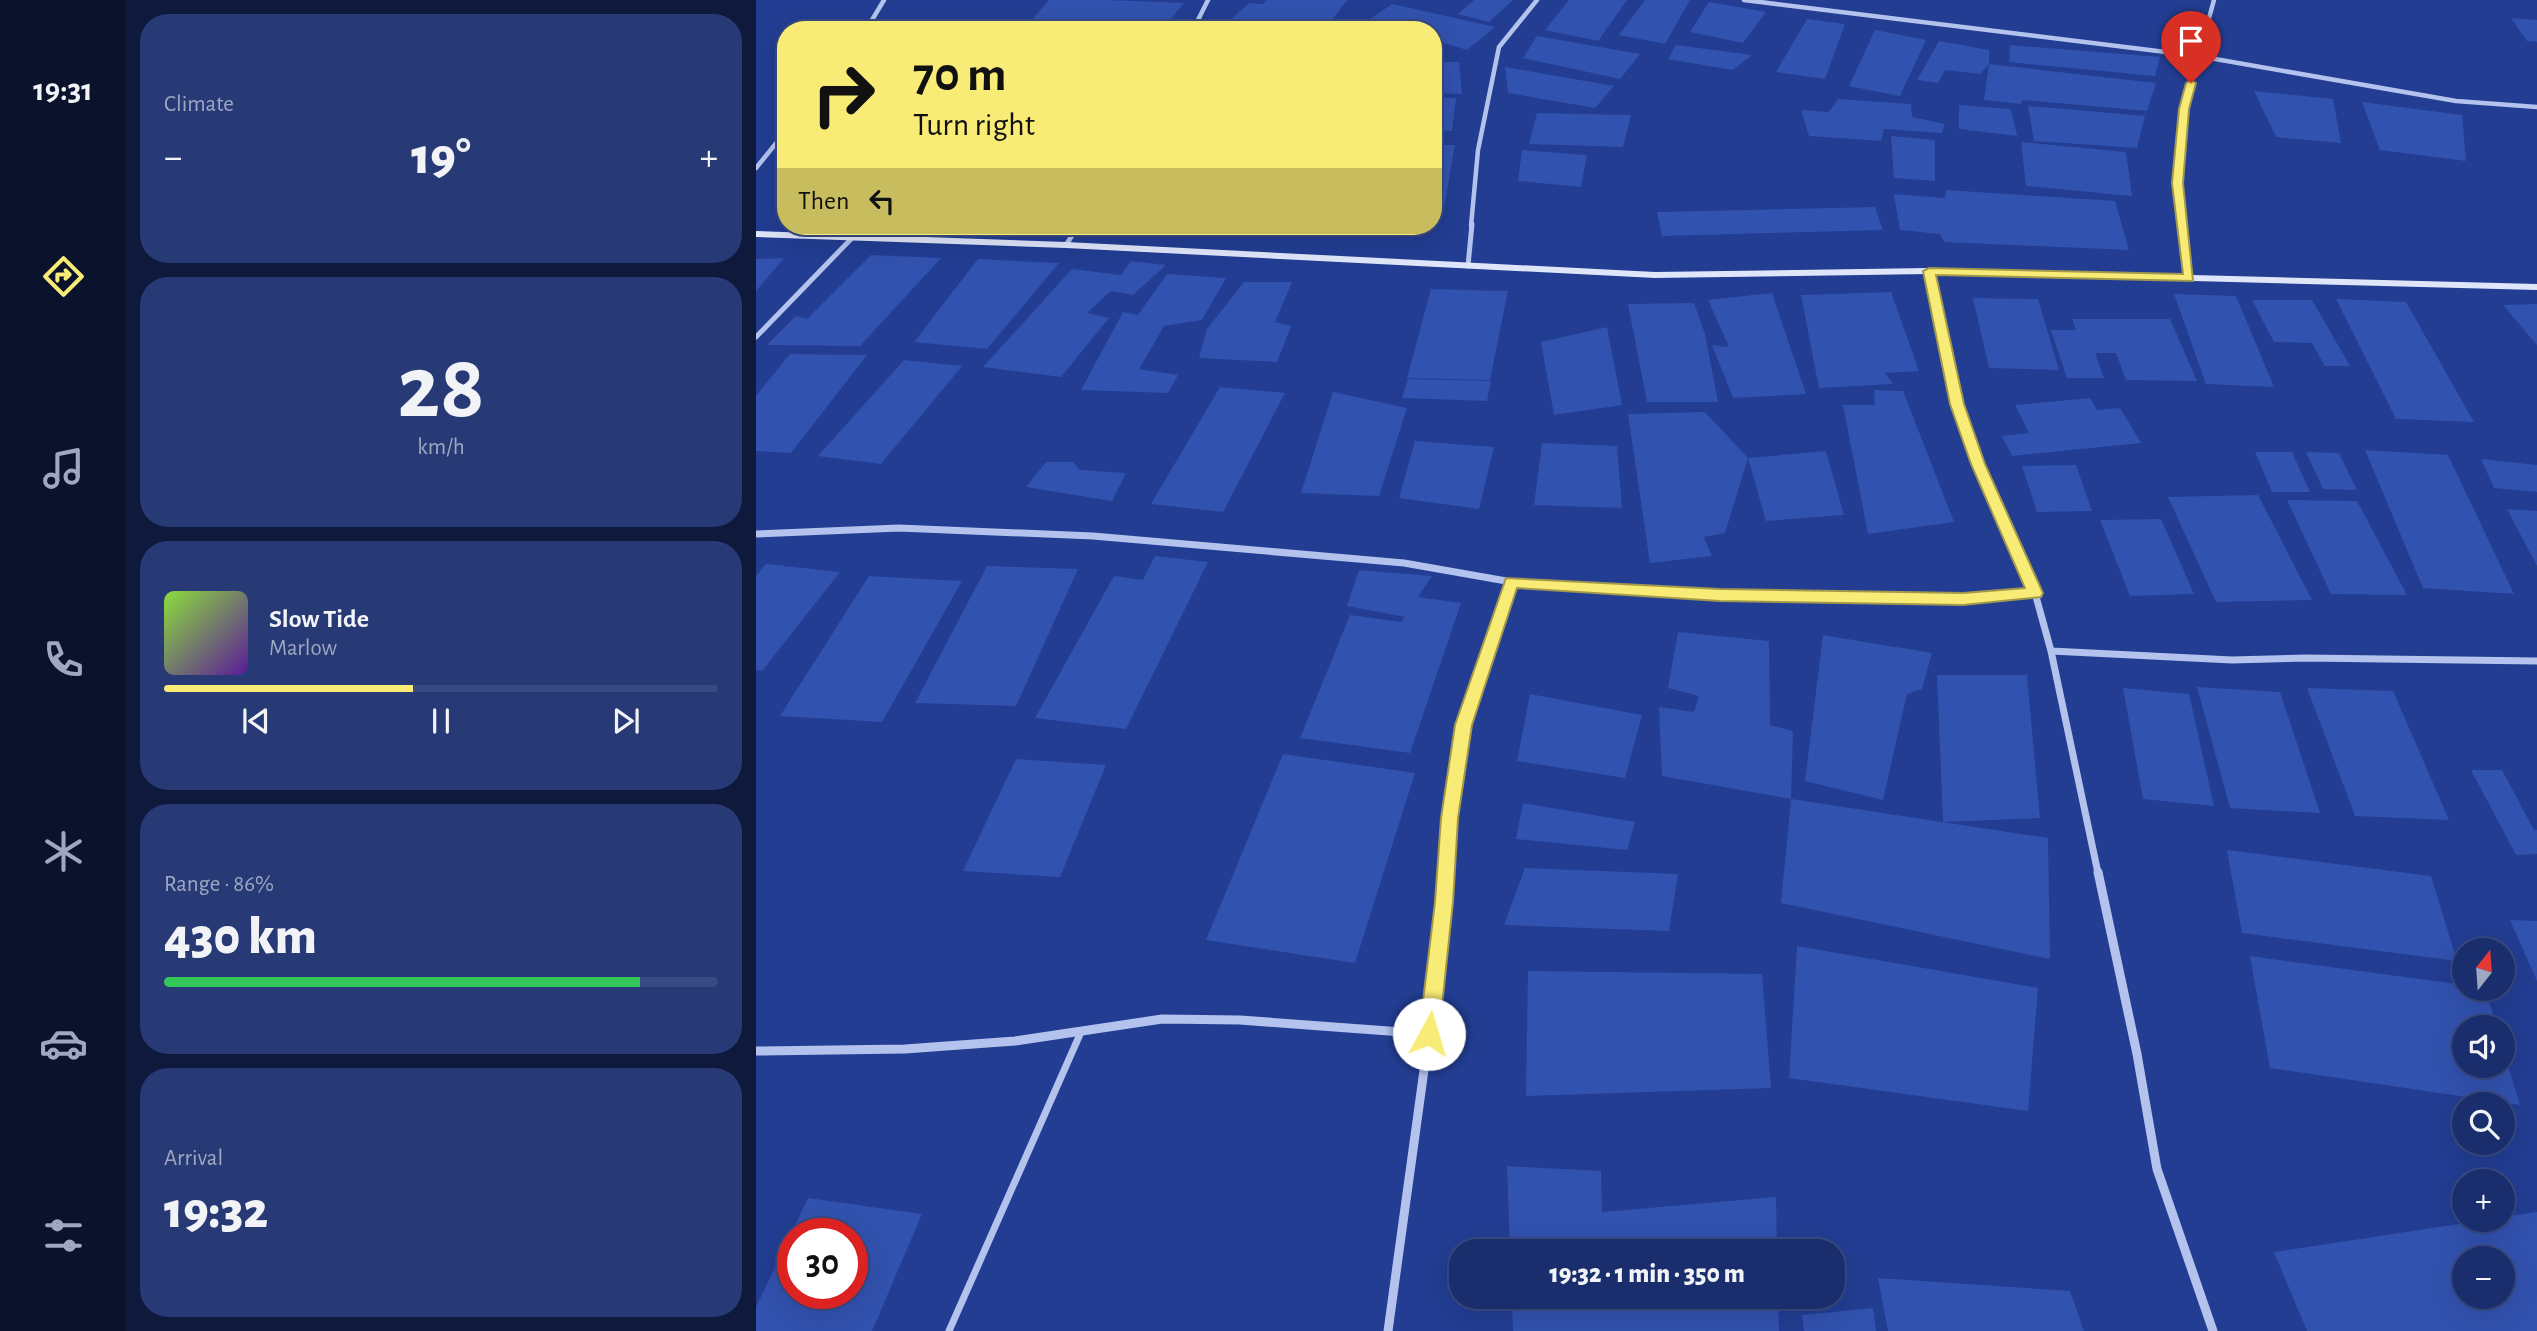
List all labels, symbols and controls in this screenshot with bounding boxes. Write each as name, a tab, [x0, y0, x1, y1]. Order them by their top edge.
pin	[2161, 11, 2221, 83]
icon: arrive	[2172, 22, 2210, 60]
icon: right	[798, 49, 889, 140]
text: 70 m	[913, 51, 1007, 100]
text: 19:31	[33, 74, 93, 106]
text: Climate	[164, 93, 234, 116]
text: Turn right	[913, 109, 1035, 141]
text: 19°	[411, 131, 471, 183]
text: −	[164, 139, 182, 177]
text: +	[700, 139, 718, 177]
icon: left	[863, 182, 901, 220]
text: Then	[798, 188, 849, 214]
icon: directions	[39, 252, 88, 301]
text: 28	[397, 343, 485, 434]
text: km/h	[417, 436, 465, 459]
icon: music	[39, 444, 88, 493]
text: Slow Tide	[269, 606, 369, 632]
icon: phone	[39, 635, 88, 684]
text: Marlow	[269, 637, 337, 660]
icon: previous	[237, 702, 275, 740]
icon: pause	[422, 702, 460, 740]
icon: next	[607, 702, 645, 740]
icon: climate	[39, 827, 88, 876]
text: Range · 86%	[164, 873, 274, 896]
text: 430 km	[164, 911, 317, 963]
north arrow	[2452, 938, 2515, 1001]
map controls	[2452, 938, 2515, 1309]
position arrow	[1392, 997, 1466, 1071]
button: sound	[2452, 1015, 2515, 1078]
icon: car	[39, 1019, 88, 1068]
button: search	[2452, 1092, 2515, 1155]
text: Arrival	[164, 1147, 223, 1170]
button: +	[2452, 1169, 2515, 1232]
text: 19:32	[164, 1185, 268, 1237]
icon: filters	[39, 1211, 88, 1260]
speed limit sign: 30	[777, 1218, 868, 1309]
button: −	[2452, 1246, 2515, 1309]
text: 19:32 · 1 min · 350 m	[1549, 1261, 1745, 1287]

